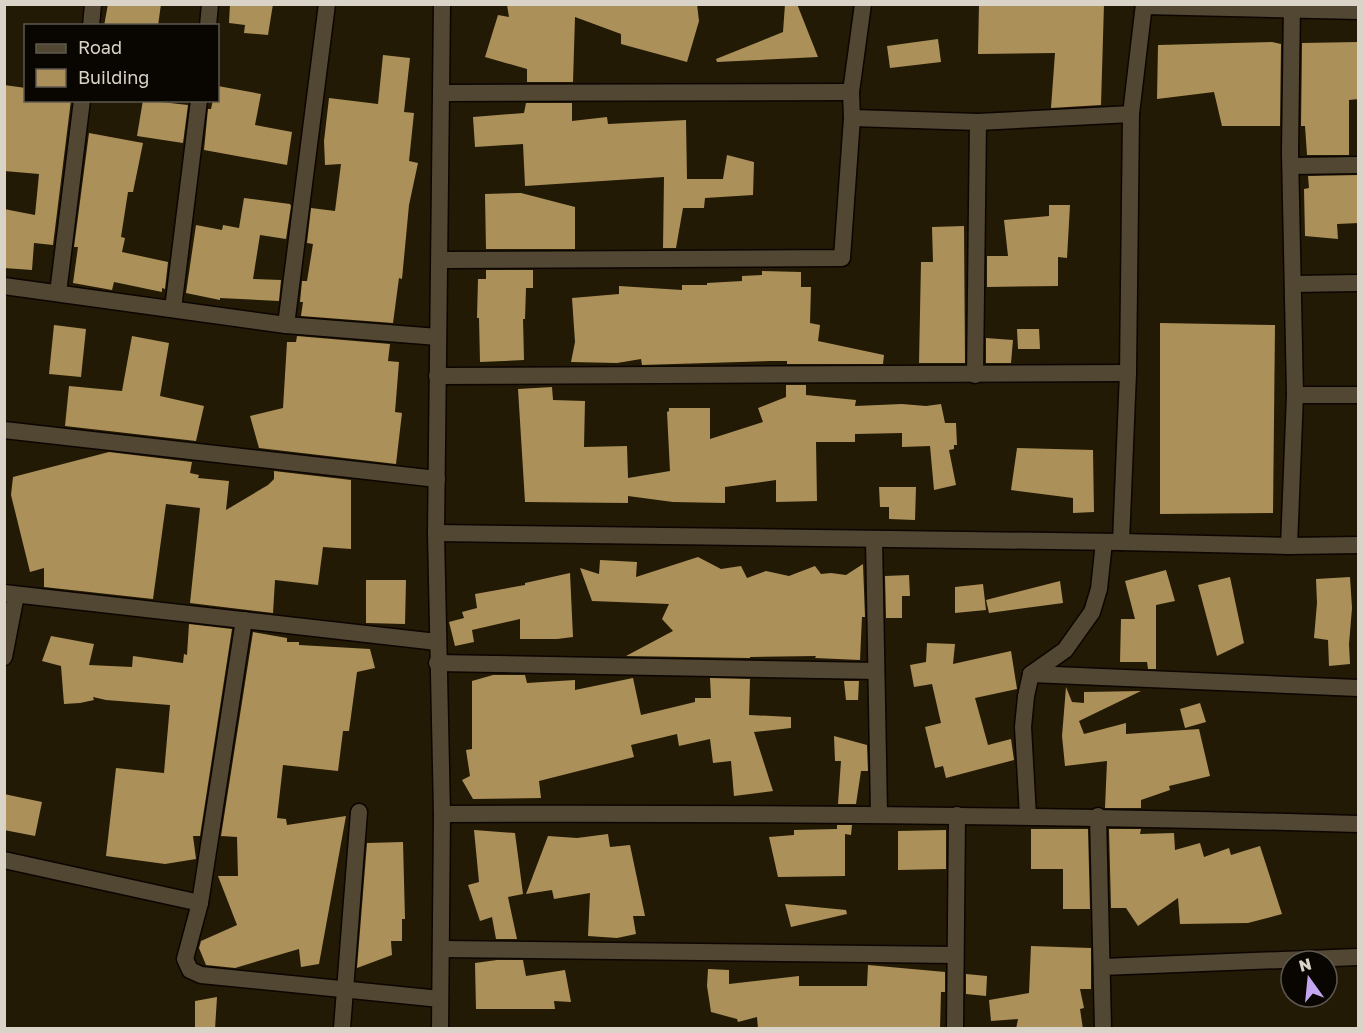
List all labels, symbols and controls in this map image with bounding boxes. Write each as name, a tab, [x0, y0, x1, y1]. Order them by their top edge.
legend	[24, 24, 219, 102]
text: Road	[78, 36, 122, 58]
text: Building	[78, 66, 149, 88]
north arrow	[1279, 949, 1339, 1009]
text: N	[1297, 953, 1314, 976]

